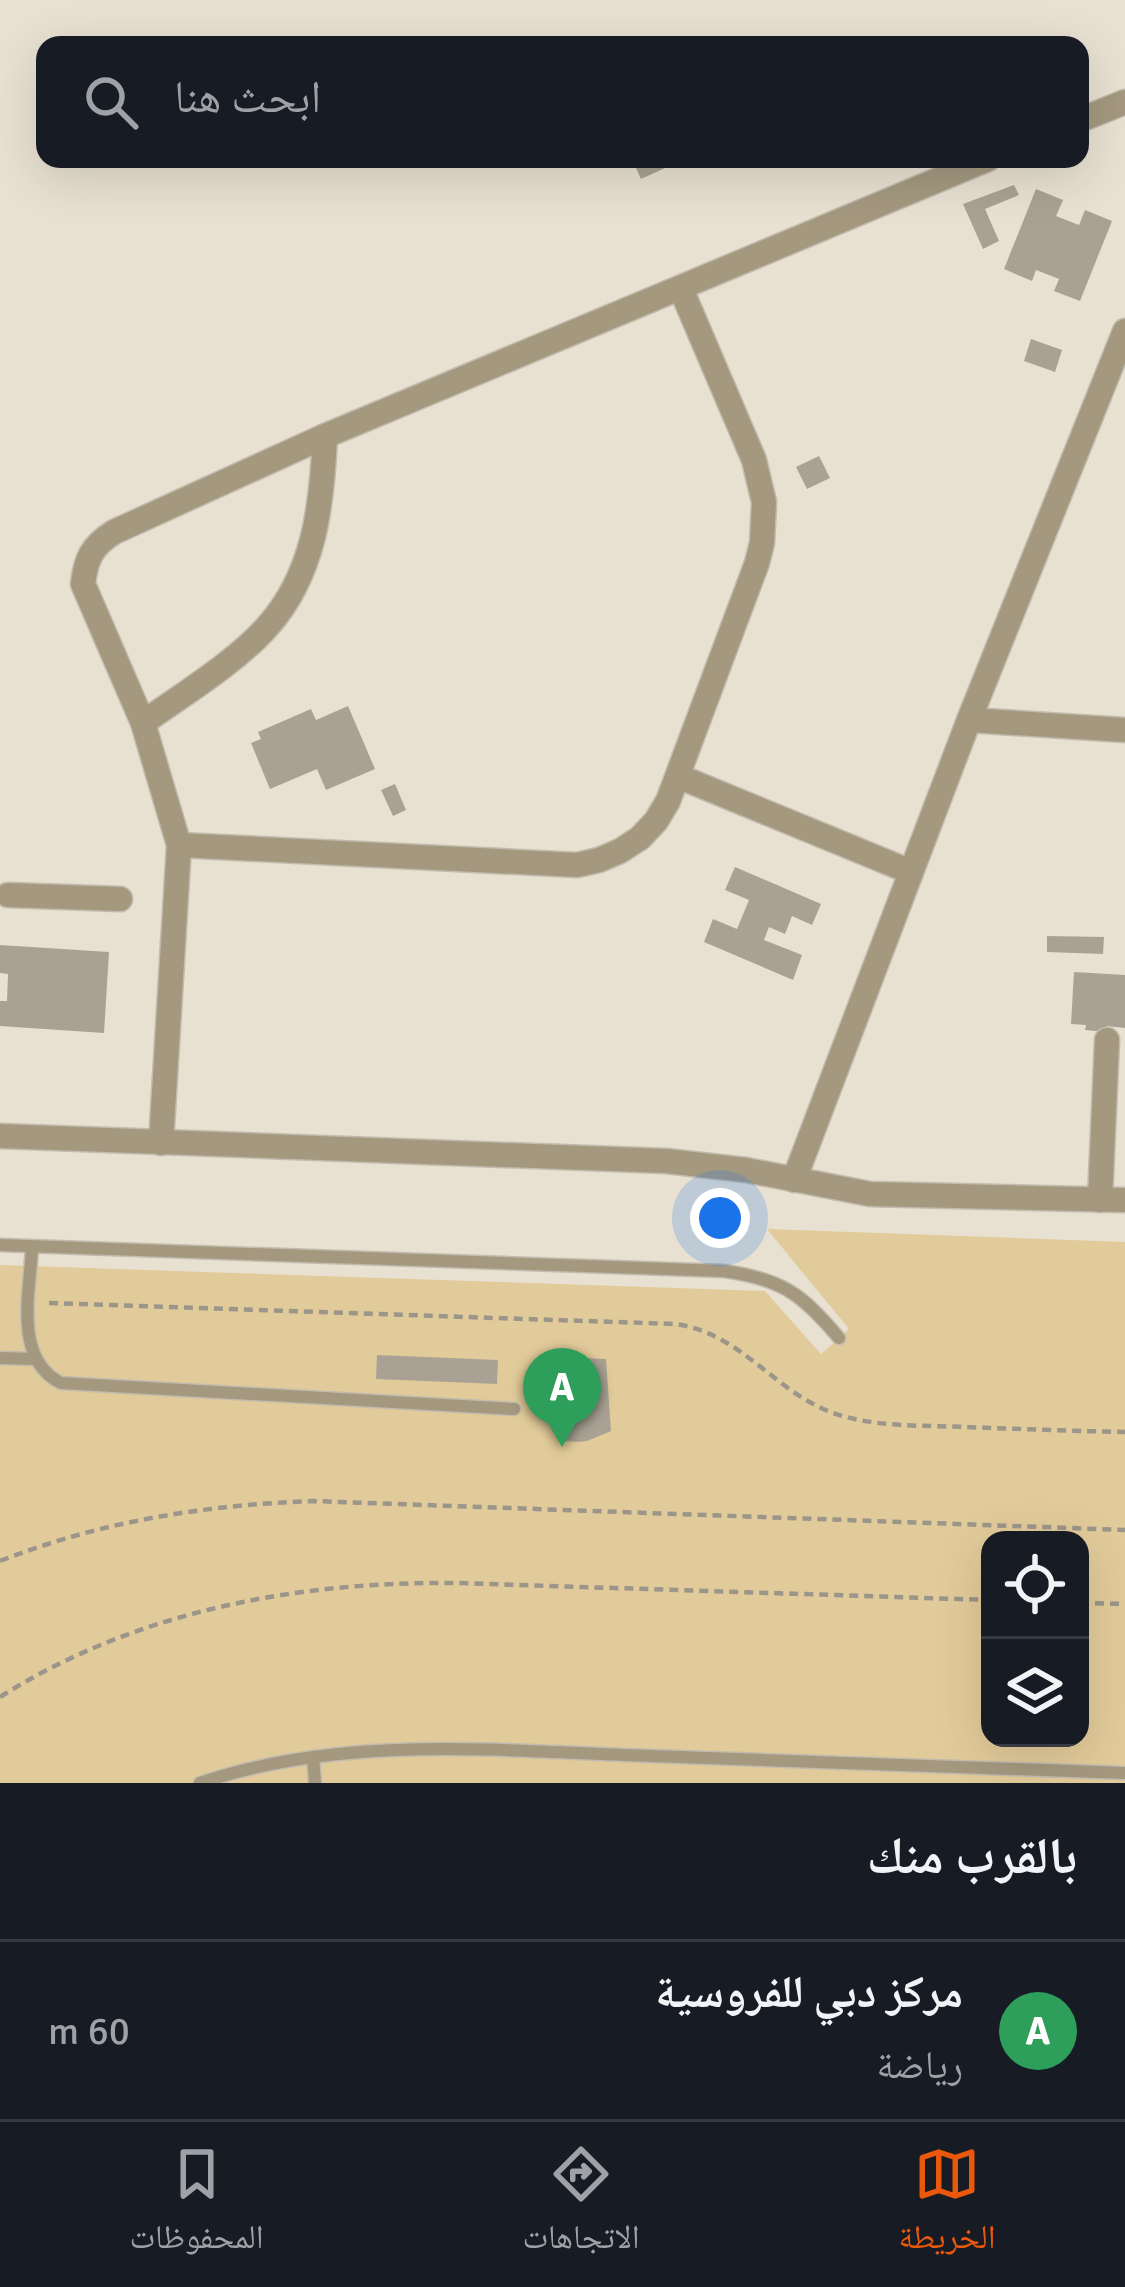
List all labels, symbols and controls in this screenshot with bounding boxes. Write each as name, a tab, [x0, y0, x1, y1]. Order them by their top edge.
search box	[36, 36, 1089, 168]
icon: search	[78, 69, 144, 135]
text: ابحث هنا	[174, 70, 321, 125]
your location	[690, 1188, 750, 1248]
pin: A	[523, 1348, 601, 1447]
map controls	[981, 1531, 1089, 1747]
button: locate	[981, 1531, 1089, 1639]
button: layers	[981, 1639, 1089, 1747]
text: بالقرب منك	[867, 1825, 1077, 1888]
text: مركز دبي للفروسية	[655, 1965, 963, 2020]
text: 60 m	[48, 2007, 130, 2055]
text: A	[1026, 2007, 1050, 2055]
text: رياضة	[876, 2041, 963, 2089]
tab: المحفوظات	[129, 2141, 264, 2269]
tab: الاتجاهات	[522, 2141, 640, 2269]
tab: الخريطة	[898, 2141, 996, 2269]

